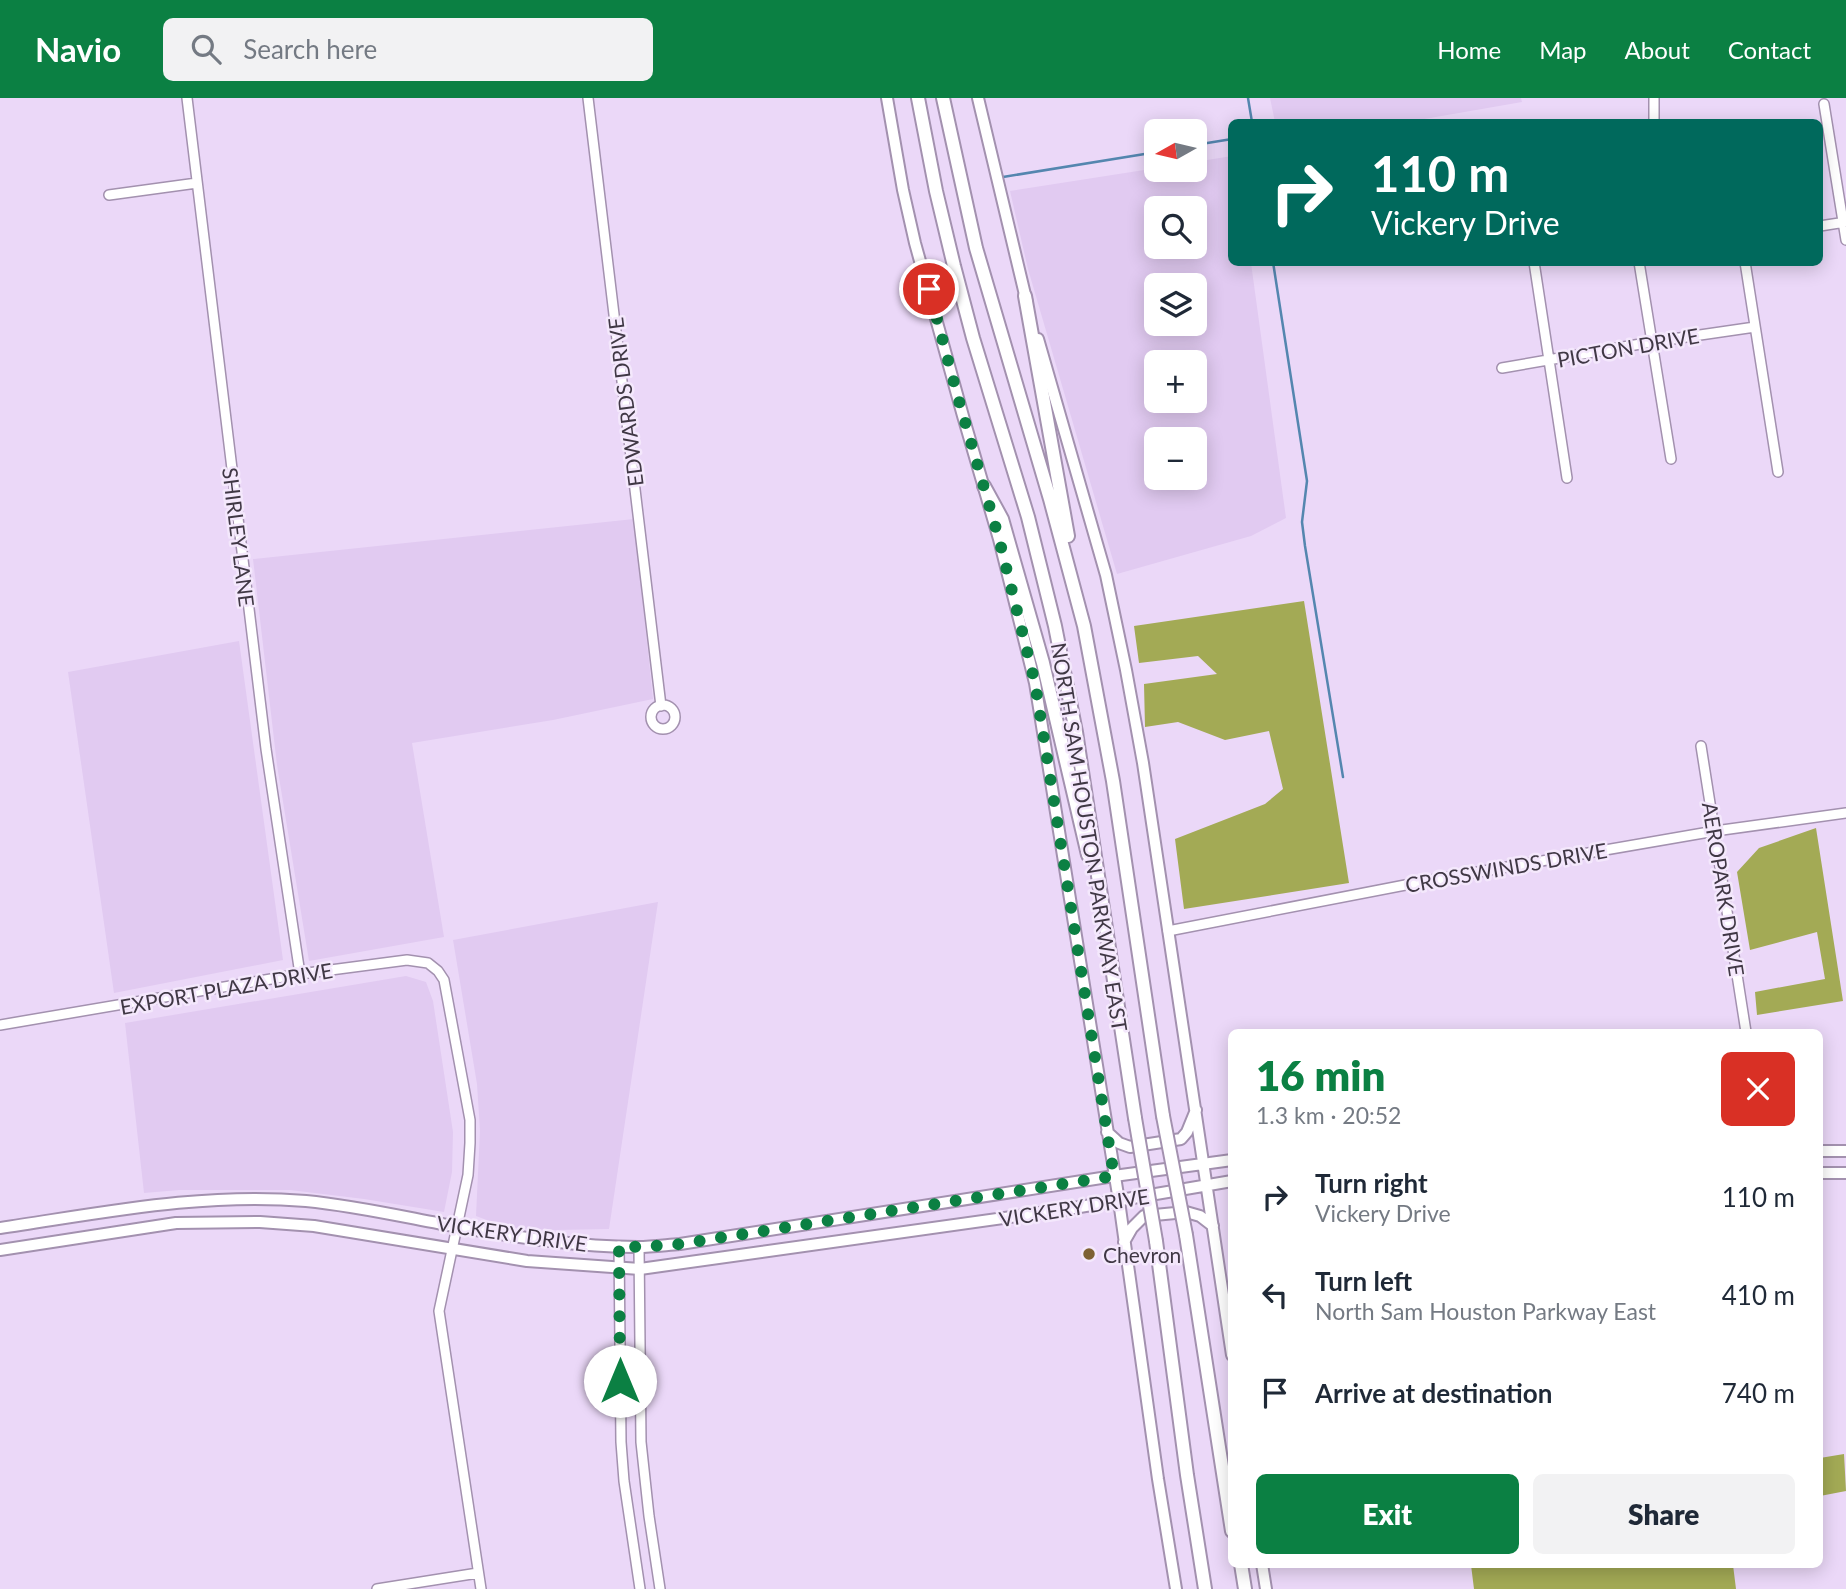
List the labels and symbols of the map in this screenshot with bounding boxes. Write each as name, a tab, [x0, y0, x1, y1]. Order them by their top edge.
north arrow	[1144, 119, 1208, 182]
pin	[899, 259, 959, 319]
street label: EDWARDS DRIVE	[602, 316, 648, 488]
street label: PICTON DRIVE	[1555, 322, 1701, 372]
street label: SHIRLEY LANE	[218, 466, 260, 608]
street label: NORTH SAM HOUSTON PARKWAY EAST	[1047, 641, 1133, 1034]
street label: AEROPARK DRIVE	[1698, 800, 1750, 978]
street label: CROSSWINDS DRIVE	[1403, 837, 1609, 897]
street label: EXPORT PLAZA DRIVE	[118, 957, 334, 1019]
street label: VICKERY DRIVE	[997, 1183, 1151, 1231]
street label: VICKERY DRIVE	[435, 1210, 589, 1256]
place label: Chevron	[1103, 1242, 1181, 1267]
marker: Chevron	[1081, 1246, 1097, 1262]
position arrow	[583, 1344, 657, 1418]

